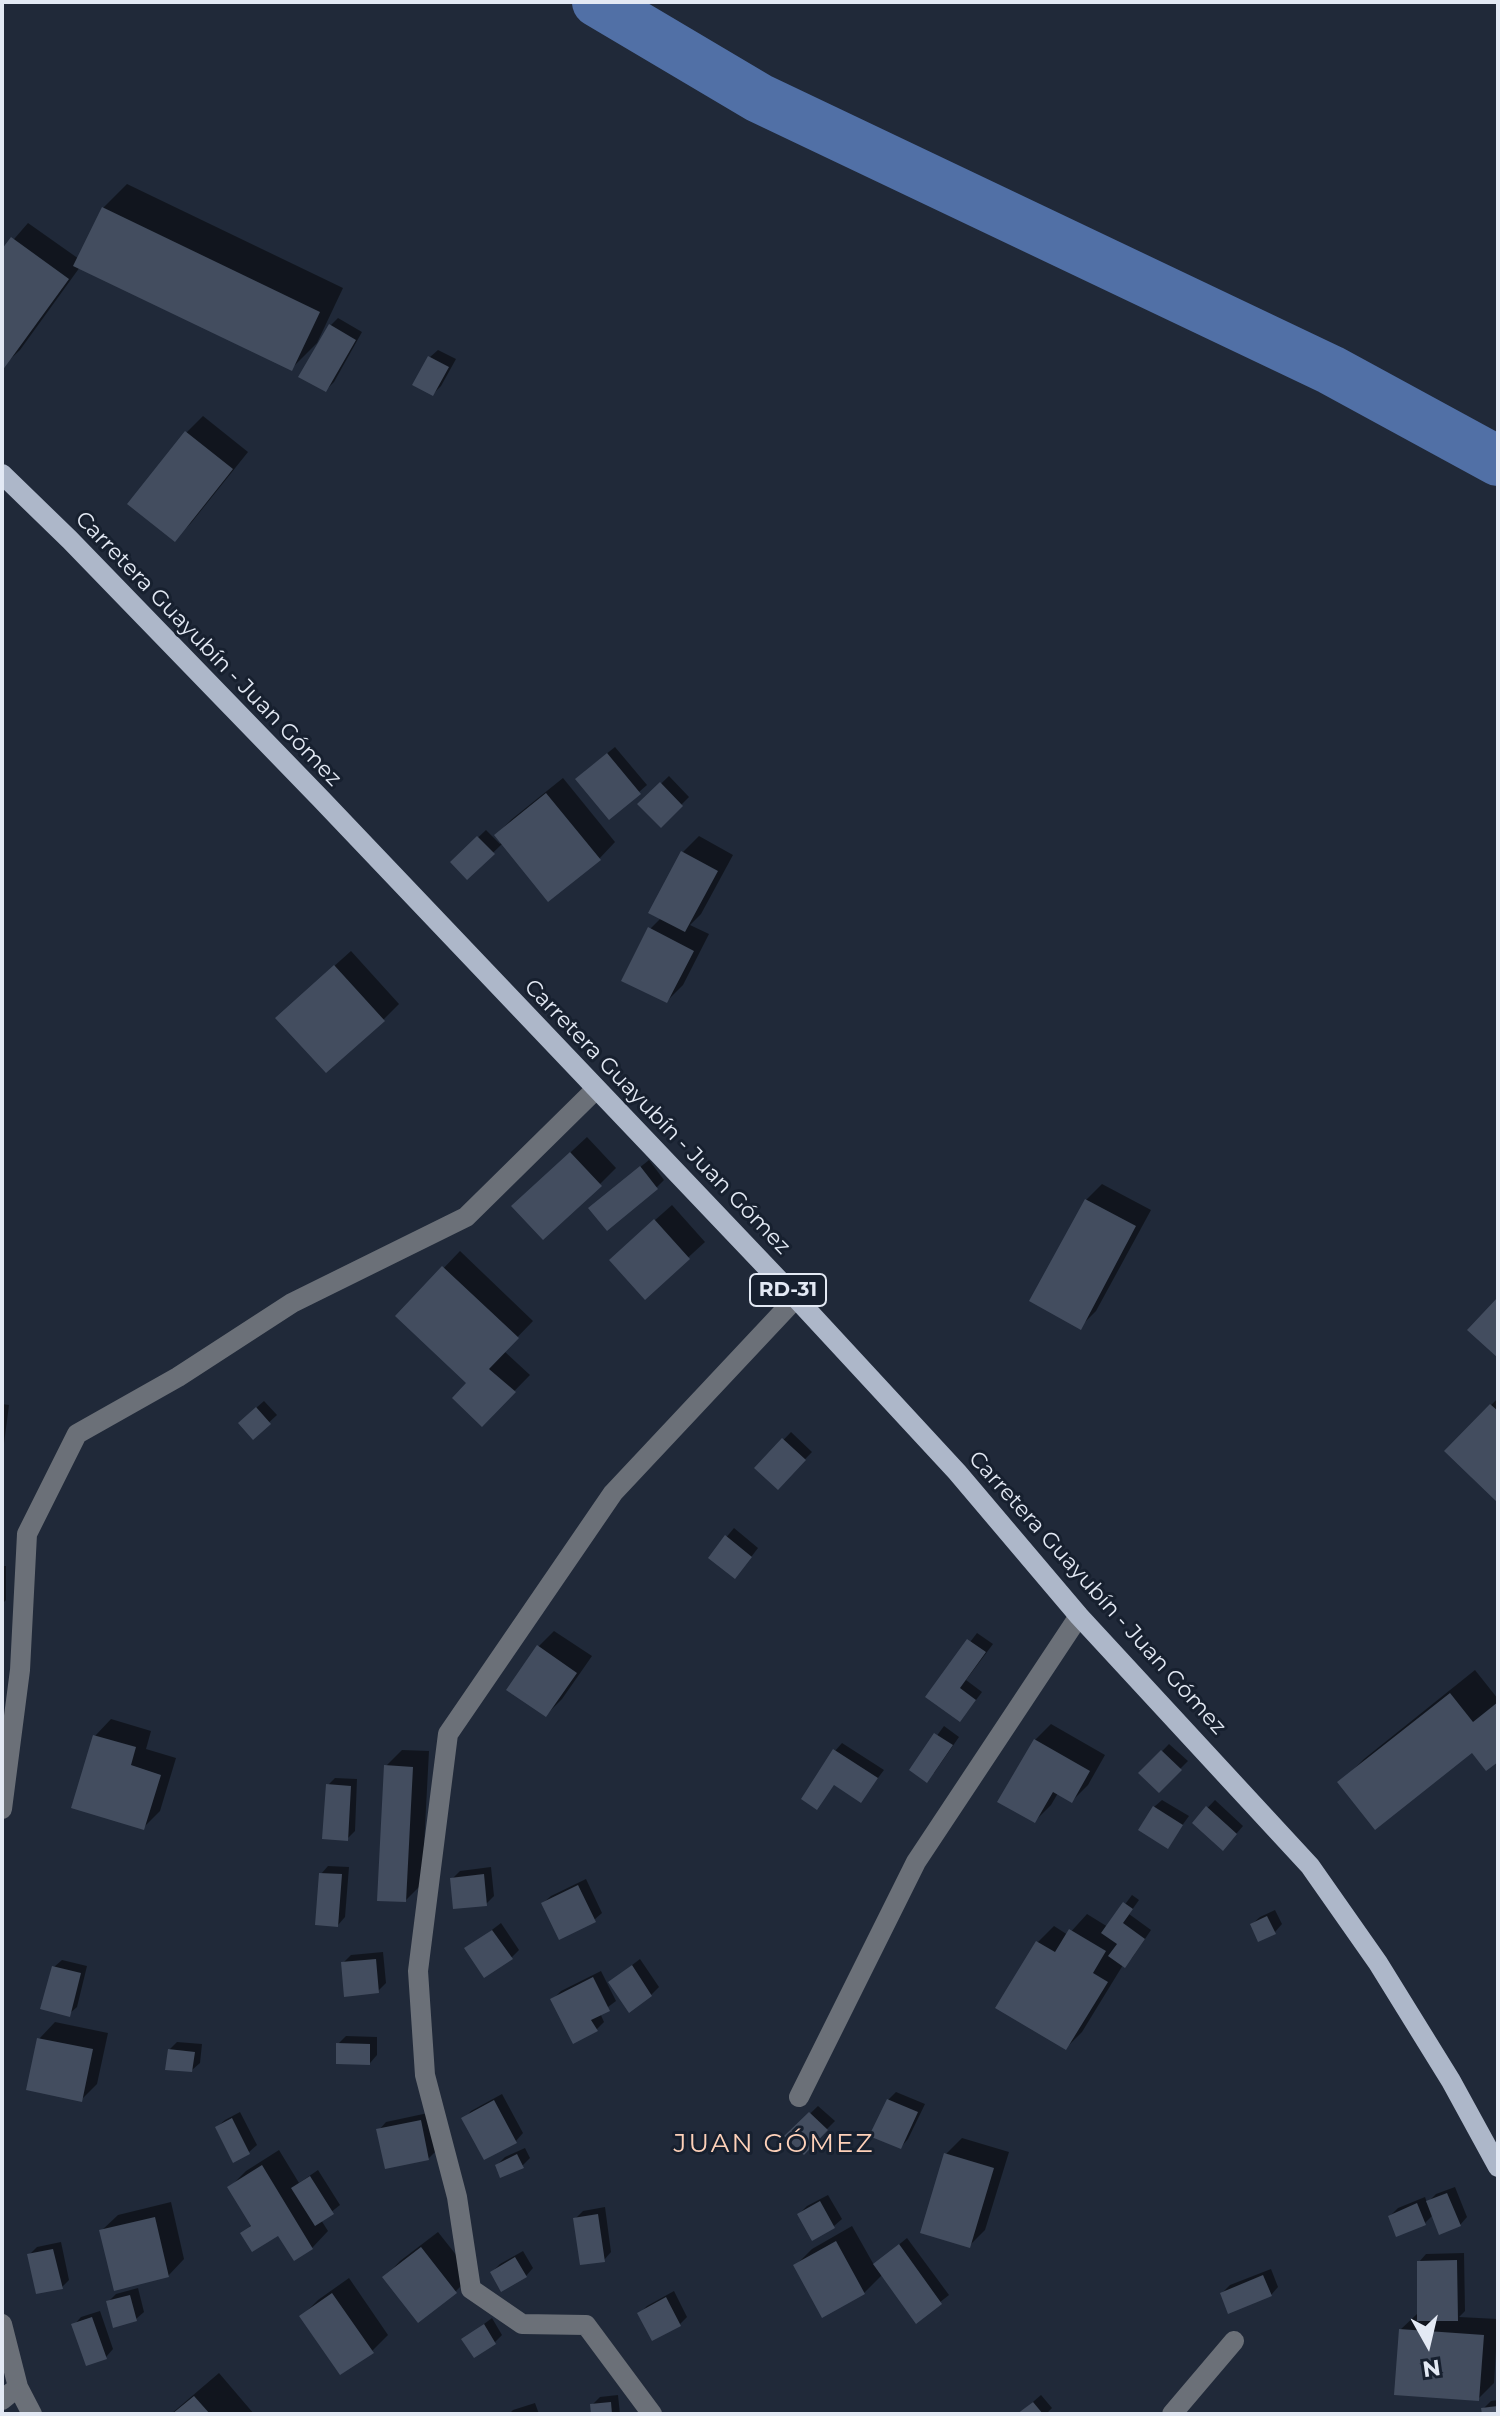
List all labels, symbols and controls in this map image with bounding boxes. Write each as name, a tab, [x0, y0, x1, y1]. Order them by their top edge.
street label: Carretera Guayubín - Juan Gómez	[69, 506, 347, 792]
street label: Carretera Guayubín - Juan Gómez	[518, 974, 796, 1260]
road number: RD-31	[750, 1274, 826, 1306]
street label: Carretera Guayubín - Juan Gómez	[963, 1446, 1231, 1740]
district label: JUAN GÓMEZ	[674, 2128, 874, 2160]
north arrow	[1388, 2304, 1468, 2384]
text: N	[1421, 2354, 1442, 2383]

